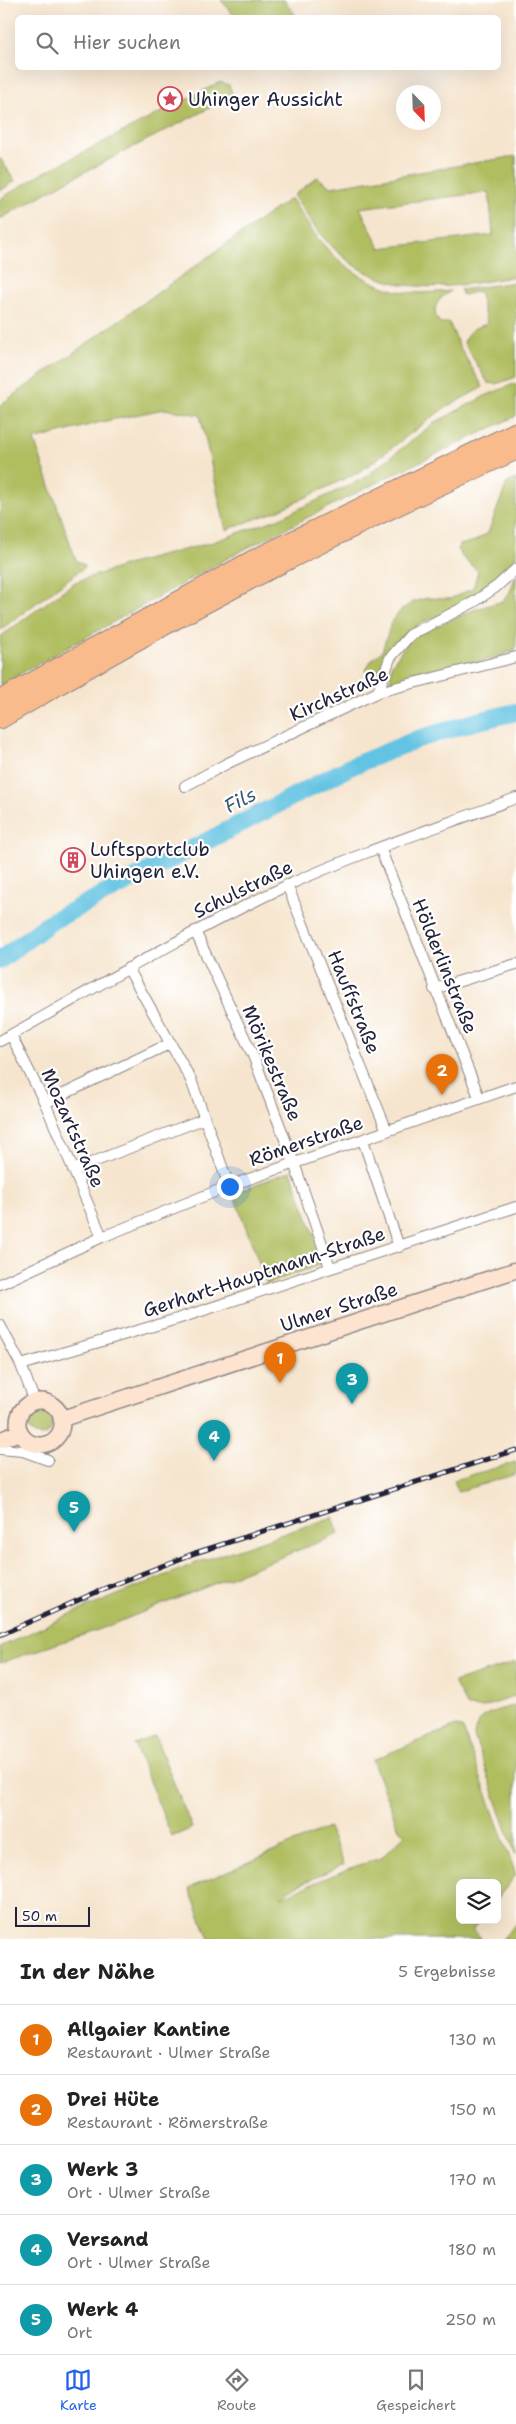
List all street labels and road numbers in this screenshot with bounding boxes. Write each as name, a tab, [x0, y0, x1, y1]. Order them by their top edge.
street label: Kirchstraße	[286, 661, 392, 727]
street label: Schulstraße	[189, 854, 297, 924]
street label: Hölderlinstraße	[407, 895, 483, 1037]
street label: Hauffstraße	[322, 946, 386, 1058]
street label: Mörikestraße	[236, 1001, 308, 1125]
street label: Mozartstraße	[36, 1064, 110, 1192]
street label: Römerstraße	[246, 1110, 366, 1172]
street label: Gerhart-Hauptmann-Straße	[140, 1221, 388, 1323]
street label: Ulmer Straße	[277, 1276, 401, 1338]

